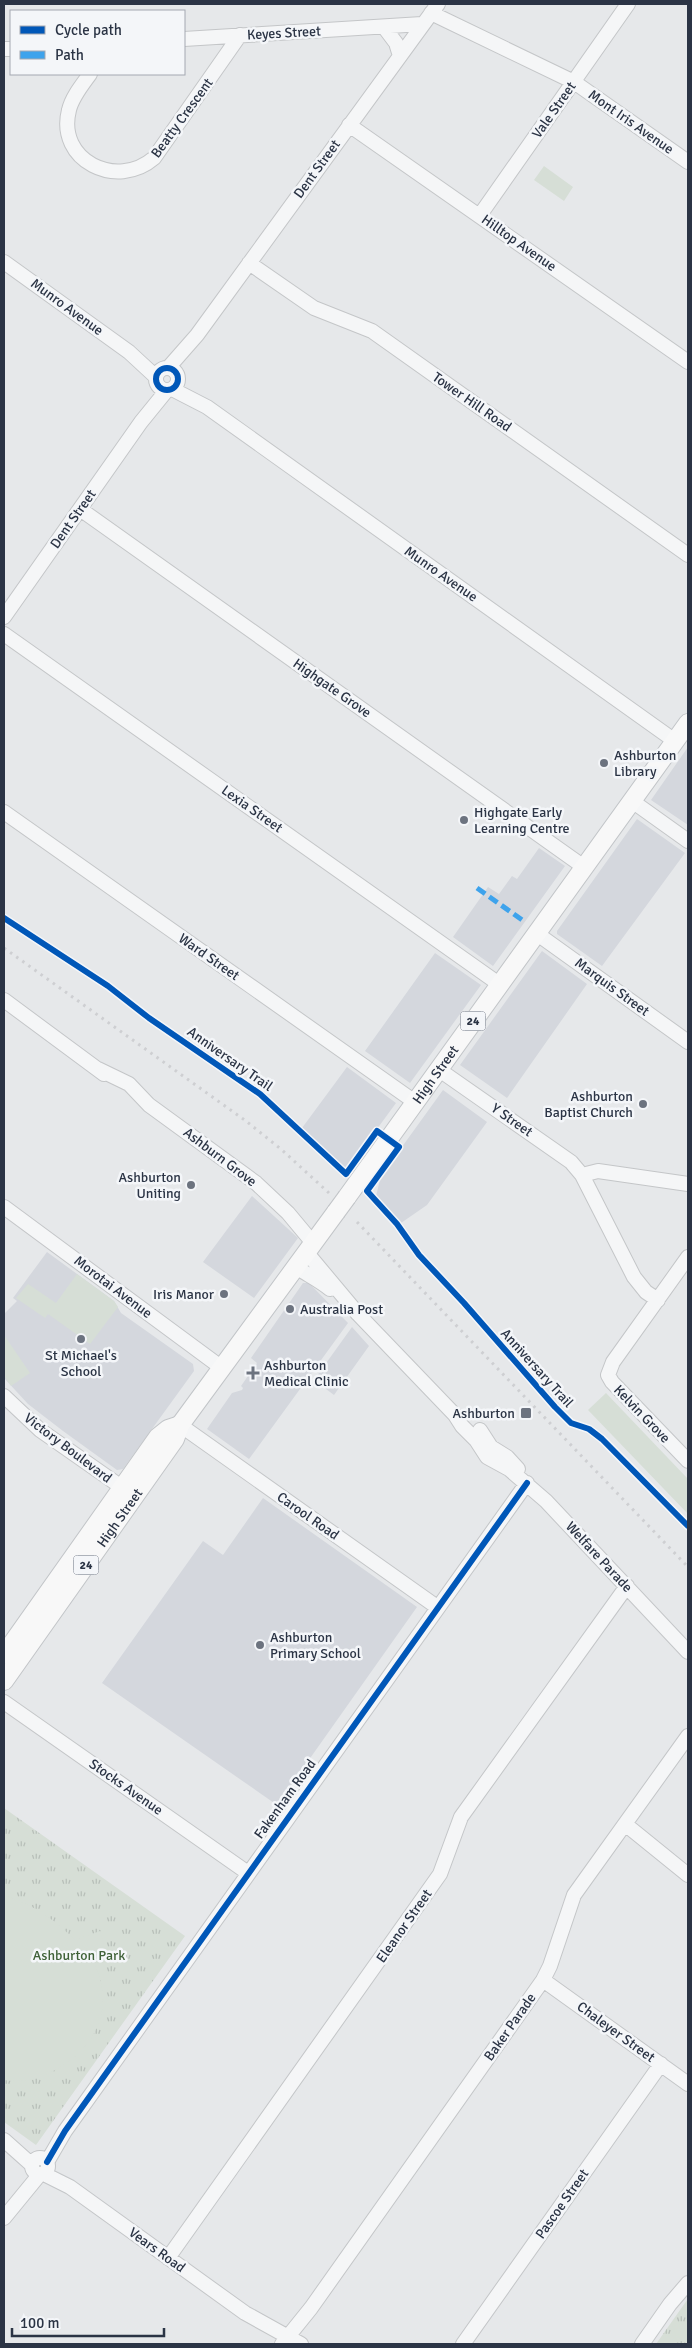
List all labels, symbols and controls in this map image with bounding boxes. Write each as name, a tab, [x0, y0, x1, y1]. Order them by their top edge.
legend	[10, 10, 185, 75]
text: Cycle path	[55, 21, 122, 39]
street label: Keyes Street	[247, 23, 321, 43]
text: Path	[55, 46, 84, 64]
street label: Beatty Crescent	[147, 75, 217, 161]
street label: Vale Street	[528, 78, 580, 142]
street label: Mont Iris Avenue	[585, 86, 677, 158]
street label: Dent Street	[290, 136, 344, 202]
street label: Hilltop Avenue	[478, 211, 560, 275]
street label: Munro Avenue	[27, 275, 107, 339]
street label: Tower Hill Road	[429, 369, 515, 435]
street label: Dent Street	[46, 486, 100, 552]
street label: Munro Avenue	[401, 542, 481, 606]
street label: Highgate Grove	[290, 655, 374, 721]
place label: Ashburton Library	[614, 747, 676, 780]
marker: Ashburton Library	[598, 757, 610, 769]
street label: Lexia Street	[218, 782, 286, 836]
place label: Highgate Early Learning Centre	[474, 804, 570, 837]
marker: Highgate Early Learning Centre	[458, 814, 470, 826]
street label: Ward Street	[175, 930, 243, 984]
street label: Marquis Street	[571, 954, 653, 1020]
road number: 24	[460, 1011, 486, 1030]
street label: Anniversary Trail	[184, 1023, 276, 1095]
street label: High Street	[408, 1042, 462, 1107]
place label: Ashburton Baptist Church	[544, 1088, 633, 1121]
marker: Ashburton Baptist Church	[637, 1098, 649, 1110]
street label: Y Street	[488, 1100, 536, 1140]
street label: Ashburn Grove	[180, 1124, 260, 1190]
place label: Ashburton Uniting	[119, 1169, 181, 1202]
marker: Ashburton Uniting	[185, 1179, 197, 1191]
street label: Morotai Avenue	[71, 1252, 155, 1322]
place label: Iris Manor	[153, 1286, 215, 1303]
marker: Iris Manor	[218, 1288, 230, 1300]
place label: Australia Post	[300, 1301, 383, 1318]
marker: Australia Post	[284, 1303, 296, 1315]
street label: Anniversary Trail	[497, 1325, 577, 1411]
marker: St Michael's School	[75, 1333, 87, 1345]
place label: St Michael's School	[45, 1347, 117, 1380]
place label: Ashburton Medical Clinic	[264, 1357, 349, 1390]
marker: Ashburton Medical Clinic	[246, 1366, 260, 1380]
street label: Kelvin Grove	[610, 1381, 674, 1447]
place label: Ashburton	[453, 1405, 515, 1422]
marker: Ashburton	[519, 1406, 533, 1420]
street label: Victory Boulevard	[21, 1409, 115, 1487]
street label: High Street	[93, 1485, 146, 1550]
street label: Carool Road	[274, 1488, 342, 1544]
street label: Welfare Parade	[562, 1518, 636, 1596]
road number: 24	[74, 1556, 98, 1574]
place label: Ashburton Primary School	[270, 1629, 361, 1662]
marker: Ashburton Primary School	[254, 1639, 266, 1651]
street label: Stocks Avenue	[86, 1755, 166, 1819]
street label: Fakenham Road	[250, 1756, 320, 1842]
street label: Eleanor Street	[372, 1886, 436, 1966]
park label: Ashburton Park	[33, 1947, 125, 1964]
street label: Baker Parade	[480, 1990, 540, 2064]
street label: Chaleyer Street	[574, 1998, 658, 2066]
street label: Pascoe Street	[532, 2166, 592, 2242]
street label: Vears Road	[125, 2224, 189, 2276]
scale bar	[12, 2306, 165, 2338]
text: 100 m	[20, 2314, 60, 2332]

